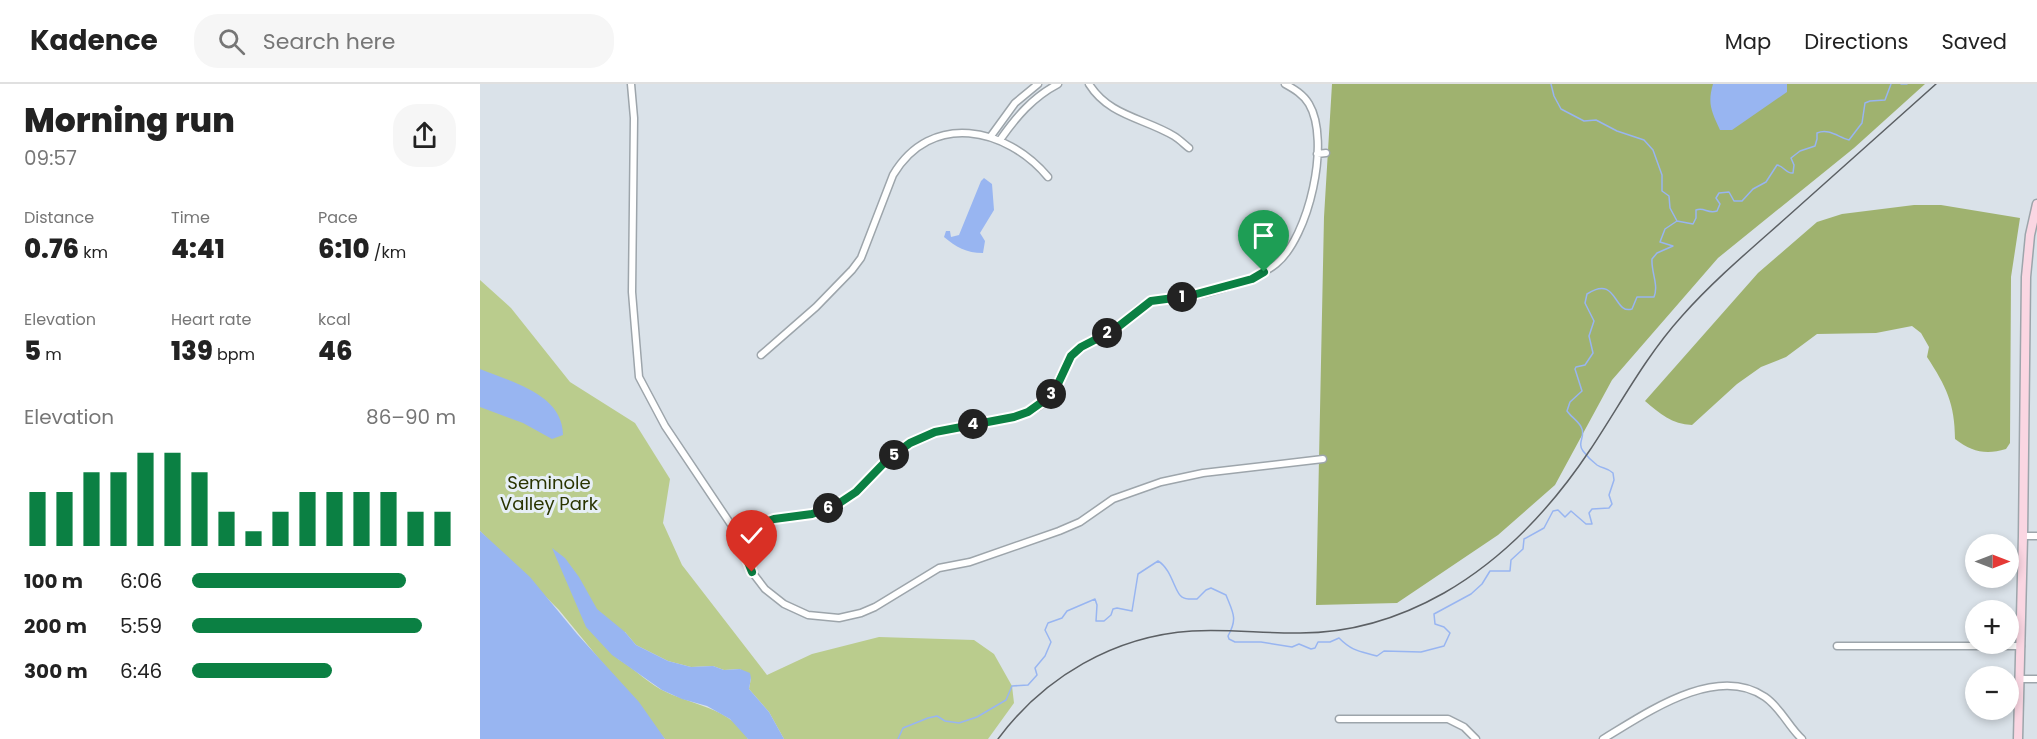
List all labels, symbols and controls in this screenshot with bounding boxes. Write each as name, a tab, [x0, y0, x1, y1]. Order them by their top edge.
search box	[194, 14, 614, 68]
text: Kadence	[30, 21, 158, 60]
icon: search	[215, 25, 248, 58]
text: Search here	[263, 26, 395, 57]
text: Map	[1725, 27, 1771, 56]
text: Directions	[1804, 27, 1908, 56]
text: Saved	[1941, 27, 2007, 56]
text: Morning run	[24, 97, 235, 144]
button: share	[393, 104, 456, 167]
text: 09:57	[24, 144, 77, 172]
text: Distance	[24, 206, 94, 229]
text: Time	[171, 206, 210, 229]
text: Pace	[318, 206, 358, 229]
pin	[1238, 210, 1289, 272]
icon: arrive	[1247, 219, 1280, 252]
text: 0.76	[24, 231, 79, 267]
text: 4:41	[171, 231, 225, 267]
text: 6:10	[318, 231, 370, 267]
text: km	[79, 241, 108, 264]
text: /km	[370, 241, 406, 264]
pin: 1	[1167, 282, 1197, 312]
text: 1	[1179, 285, 1185, 308]
text: Elevation	[24, 308, 96, 331]
text: Heart rate	[171, 308, 251, 331]
text: kcal	[318, 308, 351, 331]
pin: 2	[1092, 318, 1122, 348]
text: 2	[1102, 321, 1112, 344]
text: 5	[24, 333, 41, 369]
text: 139	[171, 333, 213, 369]
text: 46	[318, 333, 352, 369]
text: m	[41, 343, 62, 366]
text: bpm	[213, 343, 255, 366]
pin: 3	[1036, 379, 1066, 409]
text: 3	[1046, 382, 1056, 405]
text: Elevation	[24, 403, 114, 431]
text: 86–90 m	[366, 403, 456, 431]
pin: 4	[958, 409, 988, 439]
text: 4	[968, 412, 978, 435]
pin: 5	[879, 440, 909, 470]
text: 5	[889, 443, 899, 466]
park label: Seminole Valley Park	[500, 470, 599, 516]
pin: 6	[813, 493, 843, 523]
text: 6	[823, 496, 833, 519]
pin	[726, 510, 777, 572]
icon: check	[735, 519, 768, 552]
north arrow	[1965, 534, 2019, 588]
map controls	[1965, 534, 2019, 720]
text: 100 m	[24, 567, 83, 595]
text: 6:06	[120, 567, 162, 595]
button: +	[1965, 600, 2019, 654]
text: 200 m	[24, 612, 87, 640]
text: 5:59	[120, 612, 162, 640]
text: 300 m	[24, 657, 88, 685]
text: 6:46	[120, 657, 162, 685]
button: −	[1965, 666, 2019, 720]

